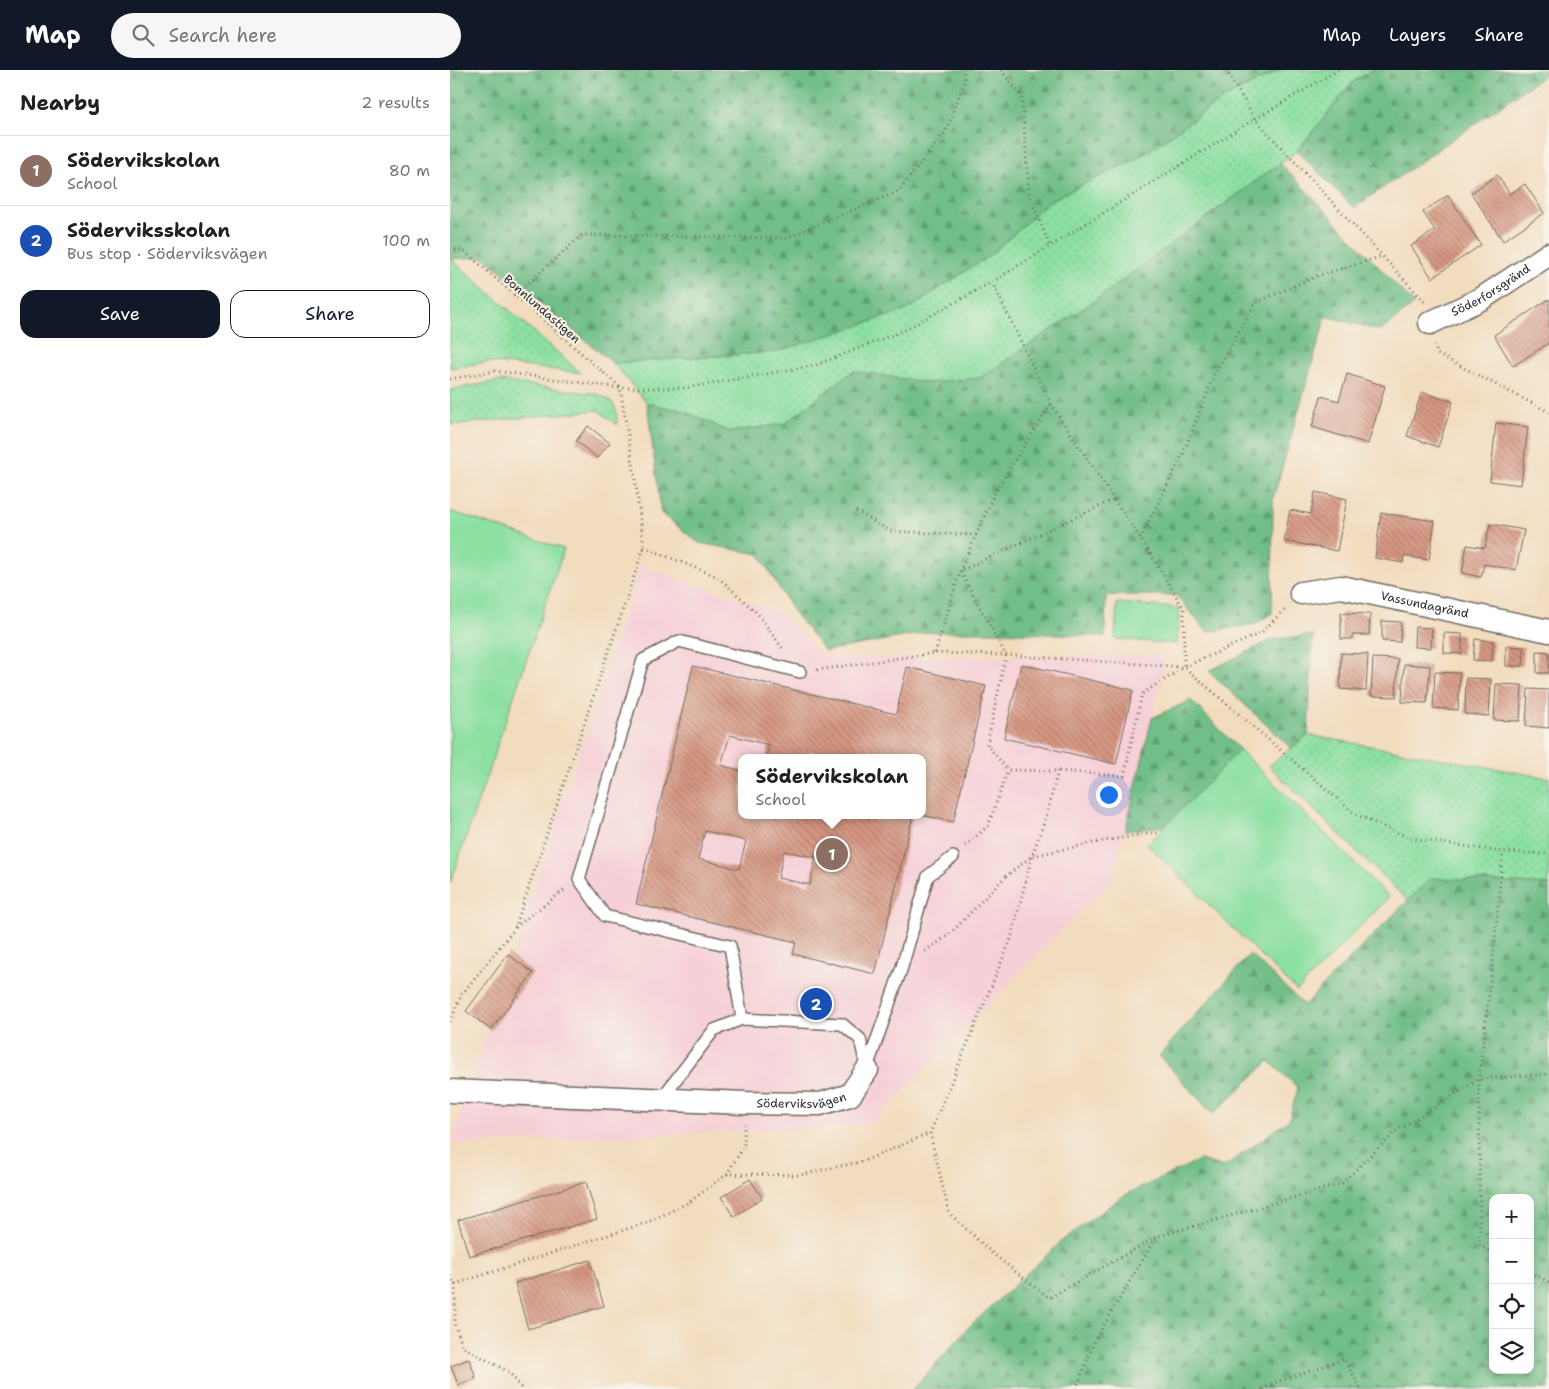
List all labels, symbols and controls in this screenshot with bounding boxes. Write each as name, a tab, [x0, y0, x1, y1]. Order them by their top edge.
search box	[111, 13, 461, 58]
text: Map	[25, 19, 81, 51]
icon: search	[129, 21, 157, 49]
text: Search here	[169, 23, 277, 48]
text: Map	[1323, 23, 1361, 47]
text: Layers	[1389, 23, 1446, 47]
text: Share	[1474, 23, 1524, 47]
text: Nearby	[20, 89, 100, 117]
text: 2 results	[361, 92, 430, 113]
text: Södervikskolan	[67, 148, 220, 173]
text: 1	[32, 160, 40, 181]
text: 80 m	[389, 160, 430, 181]
text: School	[67, 173, 117, 194]
text: Söderviksskolan	[67, 218, 230, 243]
text: 2	[30, 230, 42, 251]
text: 100 m	[382, 230, 430, 251]
text: Bus stop · Söderviksvägen	[67, 243, 267, 264]
street label: Söderforsgränd	[1448, 260, 1534, 320]
street label: Bonnlundastigen	[500, 271, 584, 347]
button: Save	[20, 290, 220, 338]
button: Share	[230, 290, 430, 338]
street label: Vassundagränd	[1379, 588, 1471, 622]
popup	[738, 754, 926, 819]
text: Södervikskolan	[755, 764, 909, 789]
your location	[1096, 782, 1122, 808]
text: School	[755, 789, 806, 810]
pin: 1	[816, 835, 848, 873]
pin: 2	[800, 985, 832, 1023]
street label: Söderviksvägen	[756, 1089, 848, 1112]
map controls	[1489, 1194, 1534, 1374]
button: +	[1489, 1194, 1534, 1239]
button: −	[1489, 1239, 1534, 1284]
button: locate	[1489, 1284, 1534, 1329]
button: layers	[1489, 1329, 1534, 1374]

